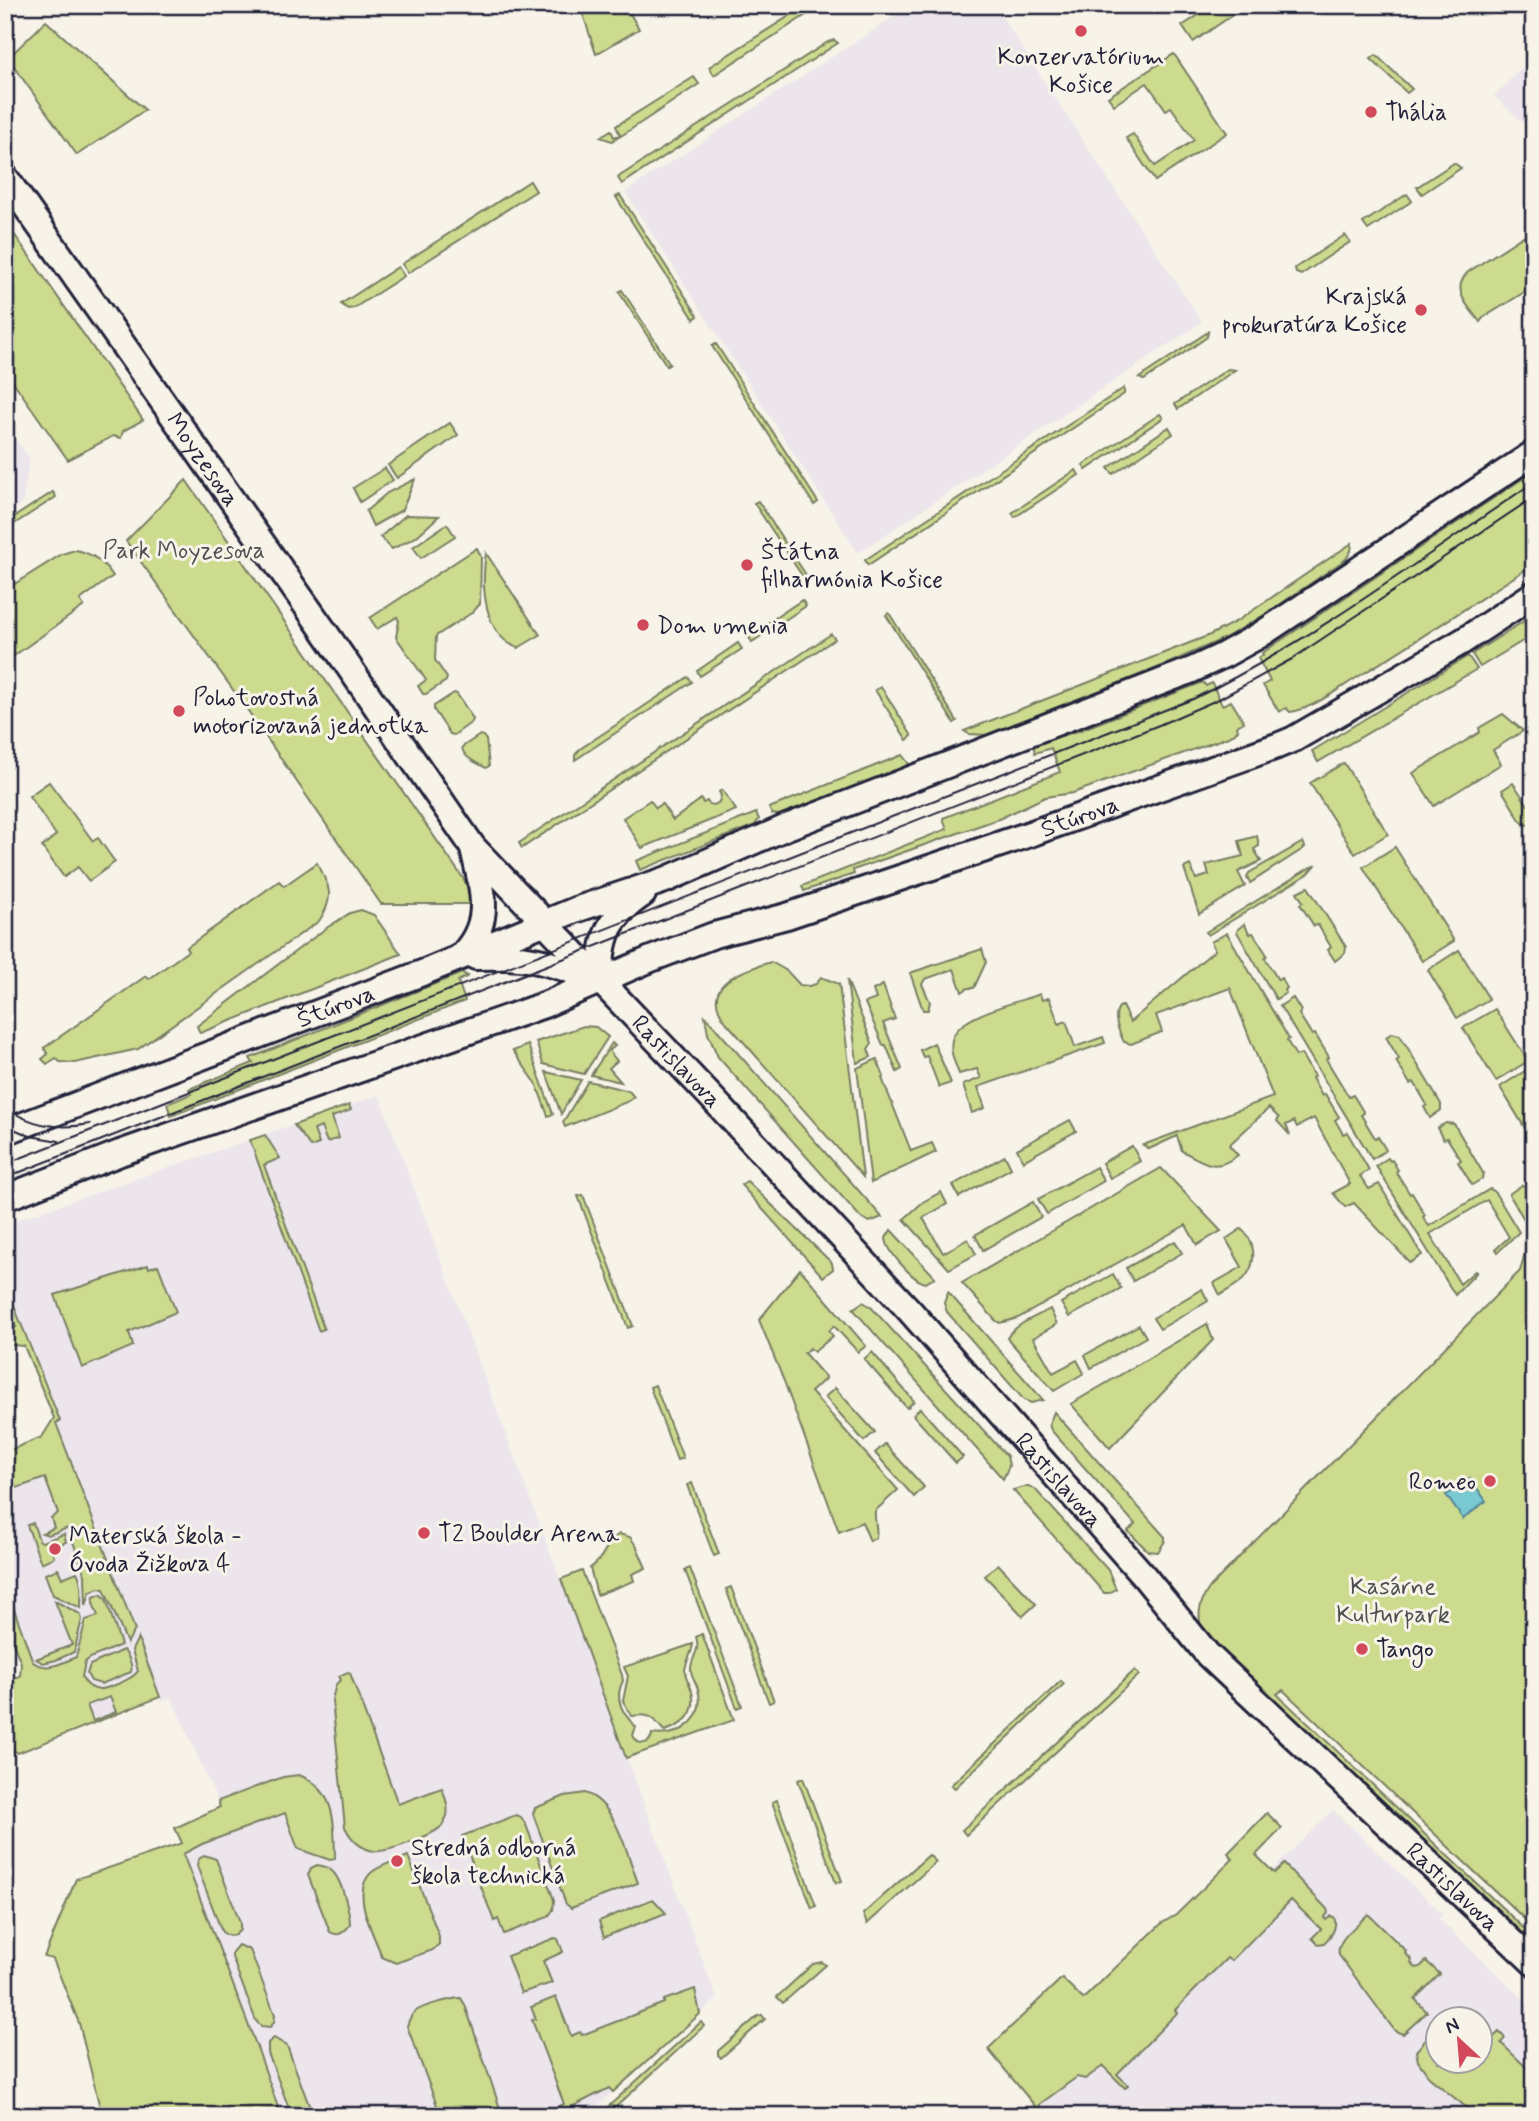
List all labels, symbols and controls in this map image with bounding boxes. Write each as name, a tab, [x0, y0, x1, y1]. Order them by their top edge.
marker: Konzervatórium Košice	[1073, 23, 1089, 39]
place label: Konzervatórium Košice	[998, 42, 1164, 101]
place label: Thália	[1385, 98, 1447, 129]
marker: Thália	[1363, 104, 1379, 120]
place label: Krajská prokuratúra Košice	[1222, 282, 1407, 341]
marker: Krajská prokuratúra Košice	[1413, 302, 1429, 318]
street label: Moyzesova	[158, 407, 246, 513]
park label: Park Moyzesova	[103, 536, 265, 567]
place label: Štátna filharmónia Košice	[761, 537, 943, 596]
marker: Štátna filharmónia Košice	[739, 557, 755, 573]
place label: Dom umenia	[657, 611, 788, 642]
marker: Dom umenia	[635, 617, 651, 633]
place label: Pohotovostná motorizovaná jednotka	[193, 683, 429, 742]
marker: Pohotovostná motorizovaná jednotka	[171, 703, 187, 719]
street label: Štúrova	[1037, 789, 1123, 846]
street label: Štúrova	[293, 978, 380, 1036]
street label: Rastislavova	[624, 1009, 728, 1115]
street label: Rastislavova	[1007, 1427, 1109, 1535]
place label: Romeo	[1409, 1467, 1476, 1498]
marker: Romeo	[1482, 1473, 1498, 1489]
place label: T2 Boulder Arena	[438, 1519, 620, 1550]
place label: Materská škola - Óvoda Žižkova 4	[69, 1521, 242, 1580]
marker: T2 Boulder Arena	[416, 1525, 432, 1541]
marker: Materská škola - Óvoda Žižkova 4	[47, 1541, 63, 1557]
park label: Kasárne Kulturpark	[1336, 1572, 1450, 1631]
place label: Tango	[1376, 1635, 1434, 1668]
marker: Tango	[1354, 1641, 1370, 1657]
place label: Stredná odborná škola technická	[411, 1833, 576, 1892]
street label: Rastislavova	[1399, 1836, 1505, 1939]
marker: Stredná odborná škola technická	[389, 1853, 405, 1869]
north arrow	[1424, 2006, 1494, 2076]
text: N	[1441, 2012, 1463, 2040]

